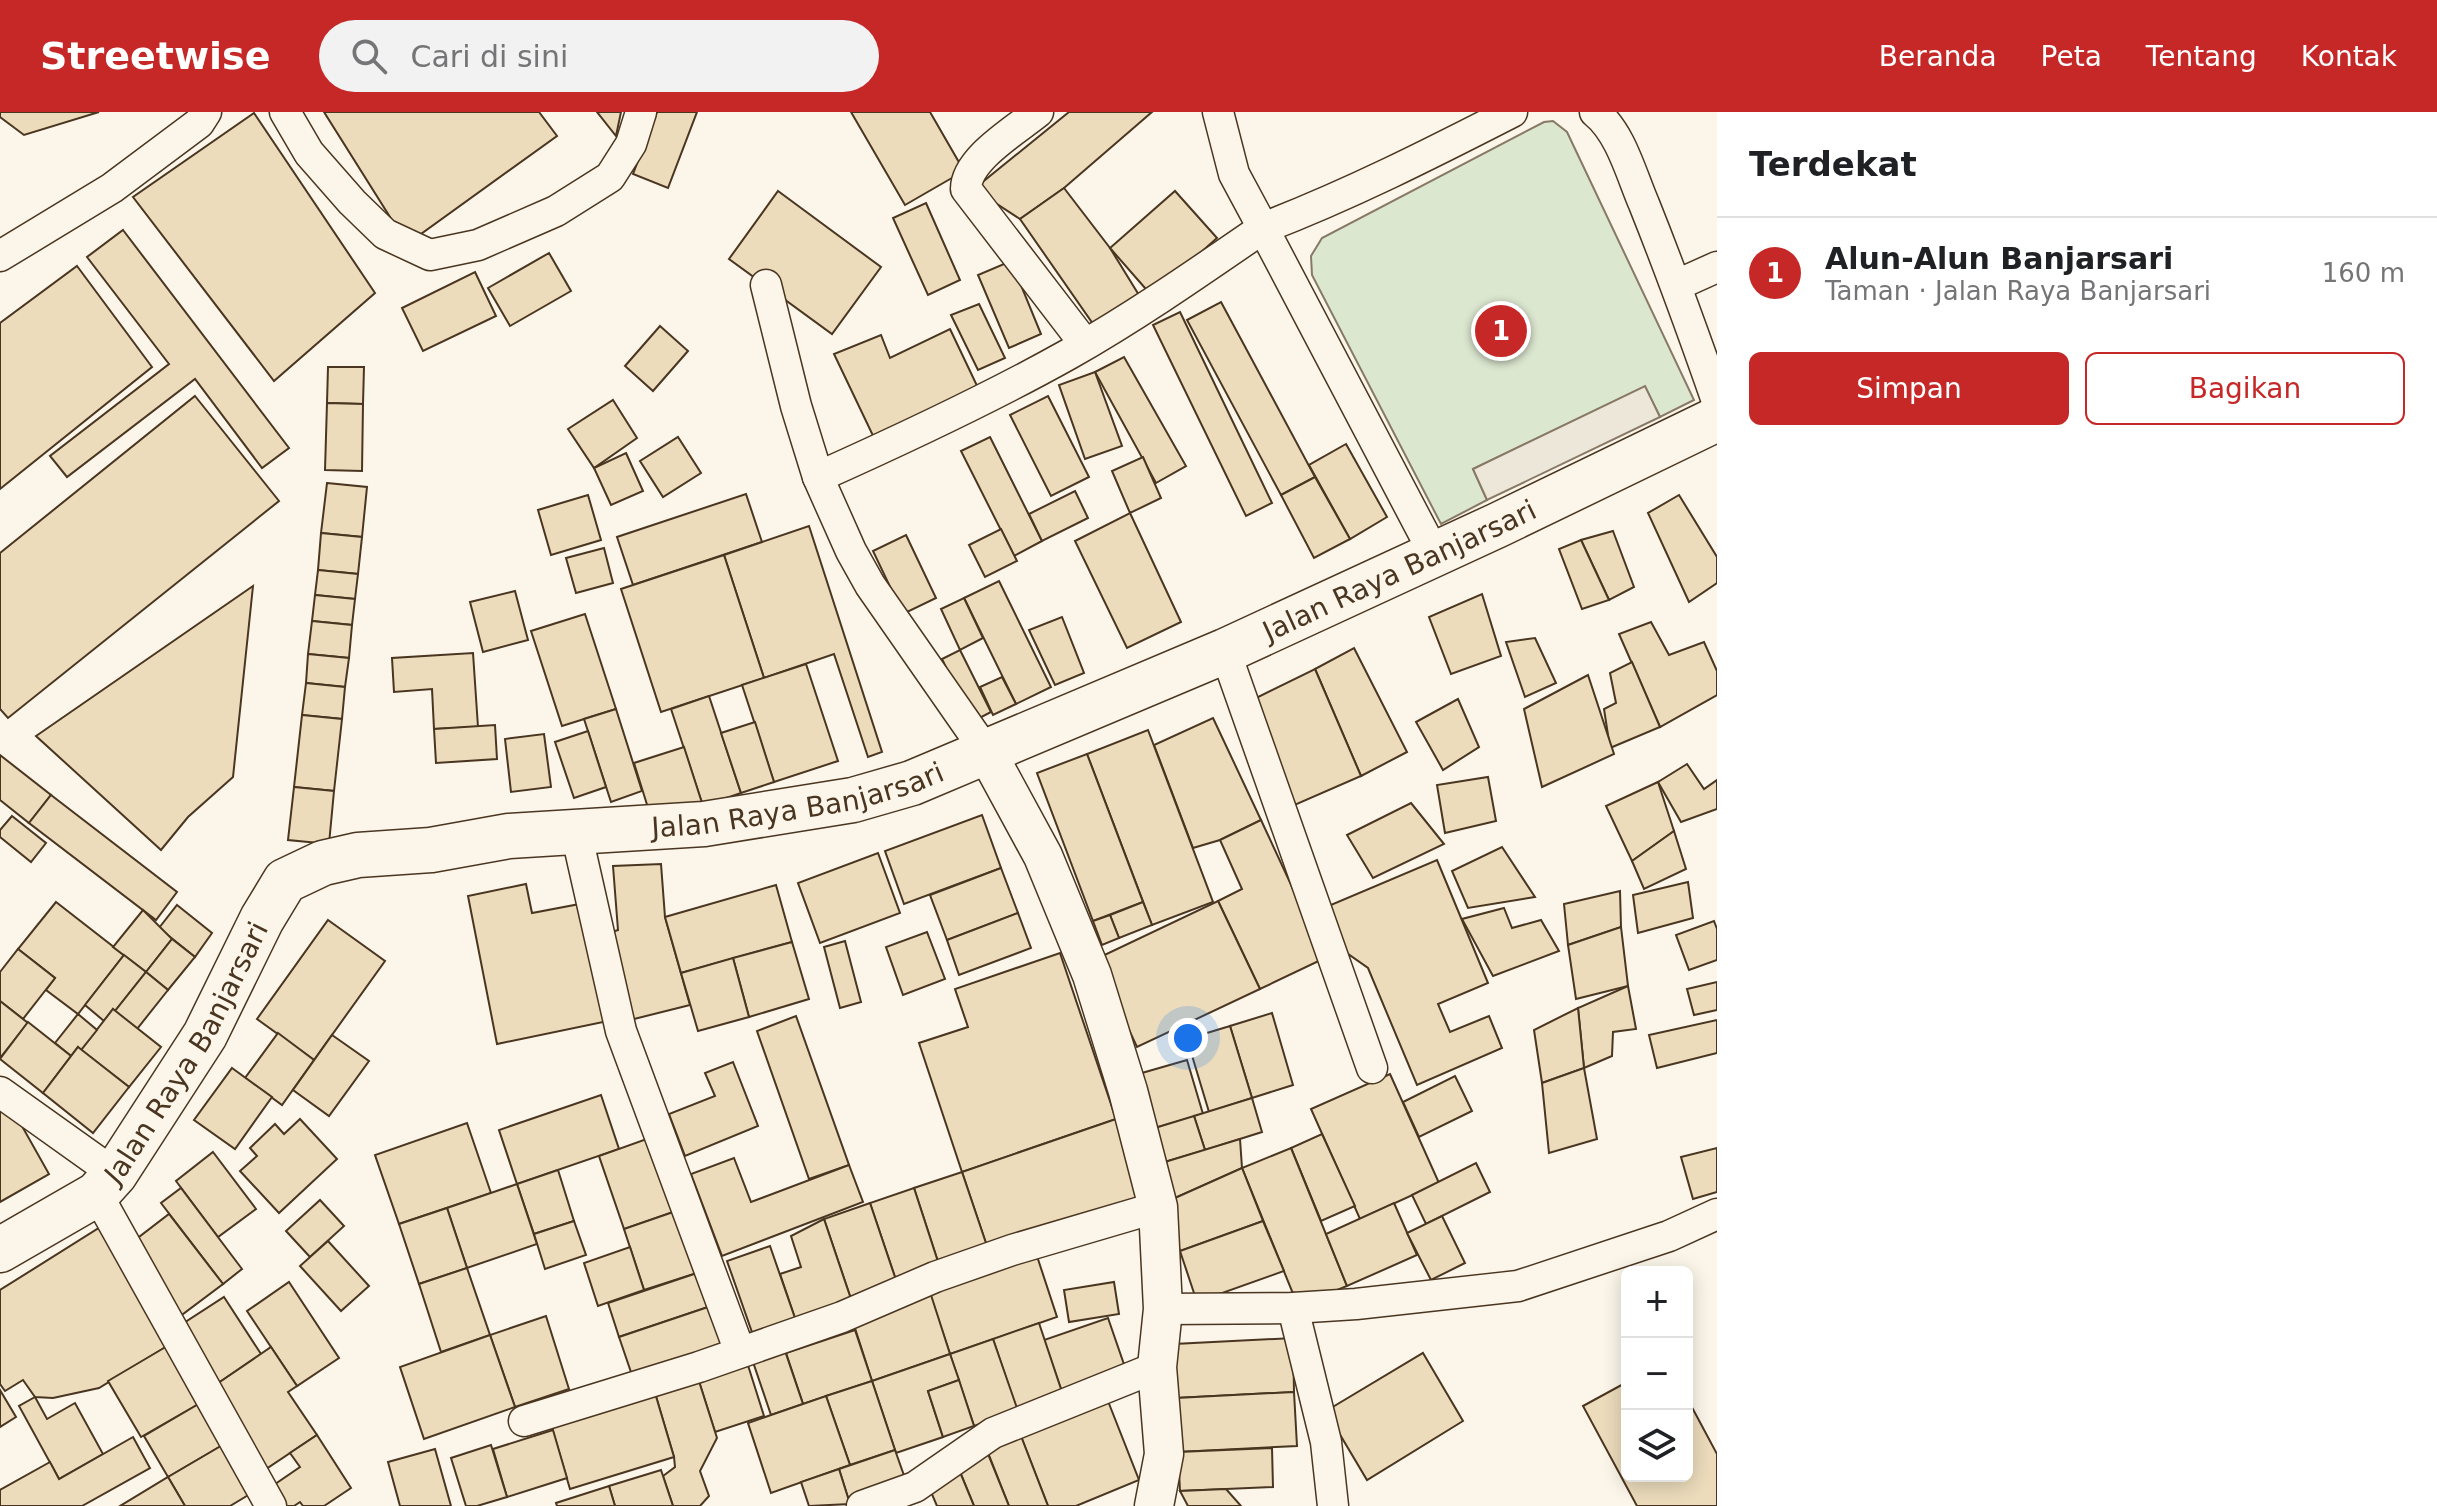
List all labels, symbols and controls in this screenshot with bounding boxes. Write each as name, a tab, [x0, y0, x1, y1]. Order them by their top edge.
search box	[319, 20, 879, 92]
text: Streetwise	[40, 34, 271, 78]
icon: search	[347, 34, 391, 78]
text: Cari di sini	[411, 39, 568, 74]
text: Beranda	[1879, 40, 1997, 73]
text: Peta	[2041, 40, 2102, 73]
text: Tentang	[2146, 40, 2257, 73]
text: Kontak	[2301, 40, 2397, 73]
text: Terdekat	[1749, 144, 1917, 184]
text: Alun-Alun Banjarsari	[1825, 241, 2173, 276]
text: 1	[1766, 258, 1784, 288]
text: 160 m	[2322, 258, 2405, 288]
text: Taman · Jalan Raya Banjarsari	[1825, 276, 2211, 306]
pin: 1	[1475, 301, 1527, 361]
button: Simpan	[1749, 352, 2069, 425]
button: Bagikan	[2085, 352, 2405, 425]
street label: Jalan Raya Banjarsari	[1256, 493, 1541, 649]
street label: Jalan Raya Banjarsari	[648, 755, 948, 844]
street label: Jalan Raya Banjarsari	[96, 916, 275, 1192]
your location	[1168, 1018, 1208, 1058]
map controls	[1621, 1266, 1693, 1482]
button: +	[1621, 1266, 1693, 1338]
button: −	[1621, 1338, 1693, 1410]
button: layers	[1621, 1410, 1693, 1482]

